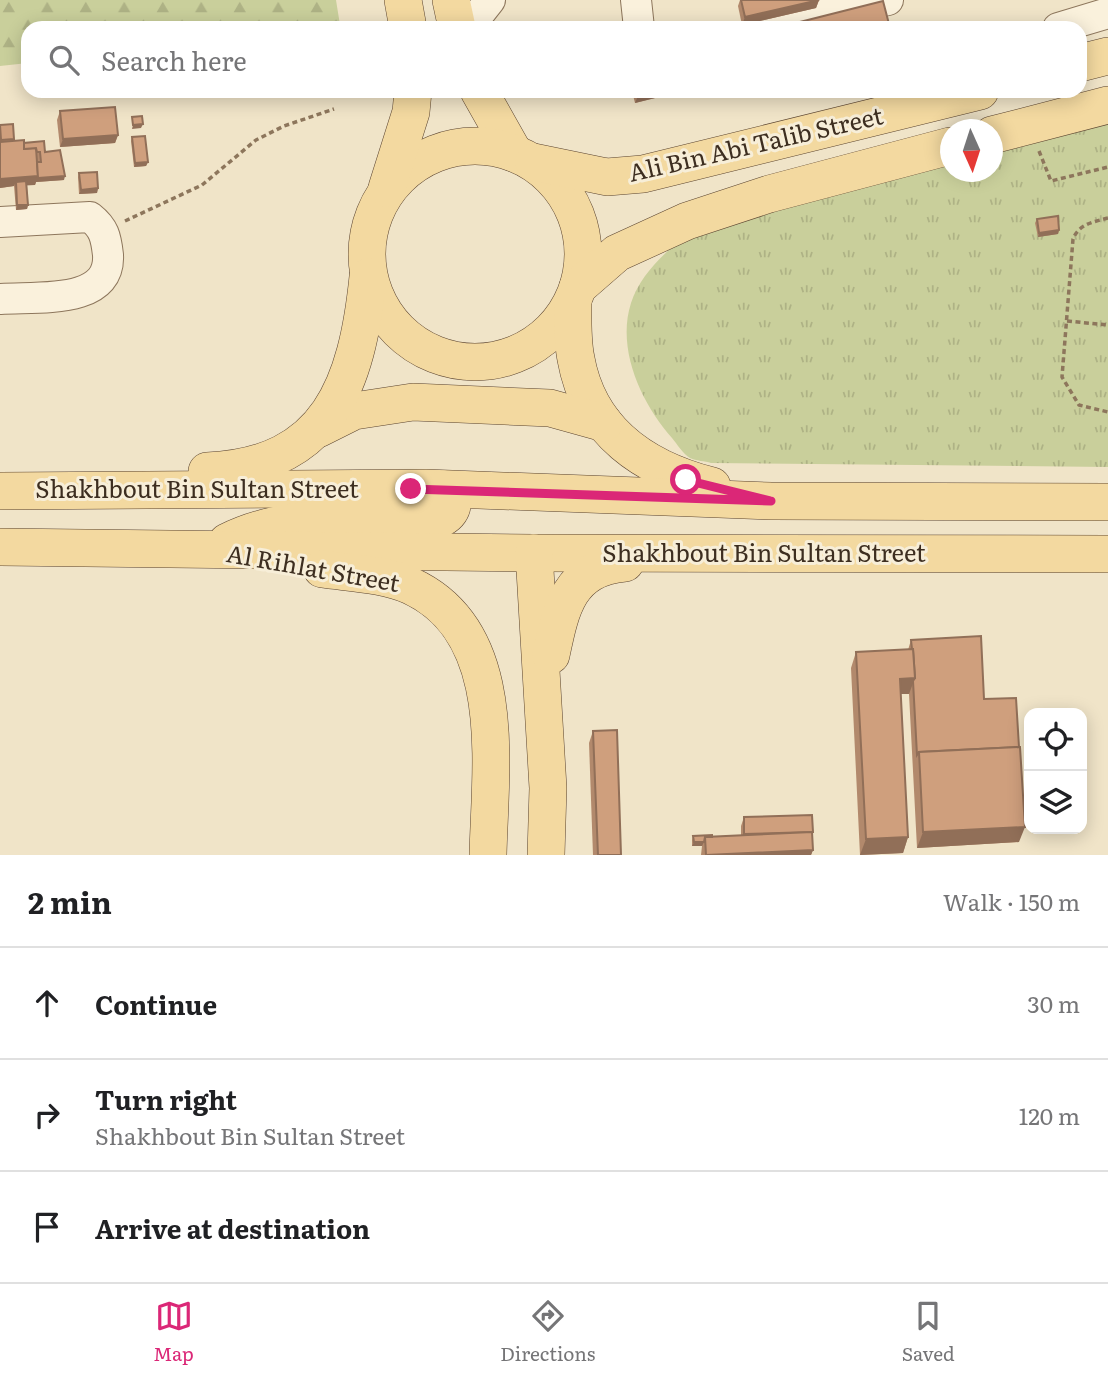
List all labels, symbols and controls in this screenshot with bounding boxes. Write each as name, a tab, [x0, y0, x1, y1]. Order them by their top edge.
search box	[21, 21, 1087, 98]
text: Search here	[101, 40, 247, 79]
icon: search	[45, 41, 83, 79]
street label: Ali Bin Abi Talib Street	[625, 96, 886, 189]
north arrow	[940, 119, 1003, 182]
route start	[670, 464, 701, 495]
street label: Shakhbout Bin Sultan Street	[35, 470, 359, 505]
route end	[395, 473, 426, 504]
street label: Al Rihlat Street	[224, 534, 403, 599]
street label: Shakhbout Bin Sultan Street	[602, 534, 926, 569]
map controls	[1024, 708, 1087, 834]
button: locate	[1024, 708, 1087, 771]
button: layers	[1024, 771, 1087, 834]
text: 2 min	[28, 879, 112, 923]
text: Walk · 150 m	[943, 884, 1080, 918]
icon: ahead	[28, 984, 66, 1022]
text: Continue	[95, 984, 217, 1023]
text: 30 m	[1027, 986, 1080, 1020]
text: Turn right	[95, 1079, 237, 1118]
icon: right	[28, 1096, 66, 1134]
text: 120 m	[1019, 1098, 1080, 1132]
text: Shakhbout Bin Sultan Street	[95, 1118, 405, 1152]
icon: arrive	[28, 1208, 66, 1246]
text: Arrive at destination	[95, 1208, 370, 1247]
tab: Map	[153, 1297, 194, 1367]
tab: Directions	[500, 1297, 595, 1367]
tab: Saved	[902, 1297, 955, 1367]

